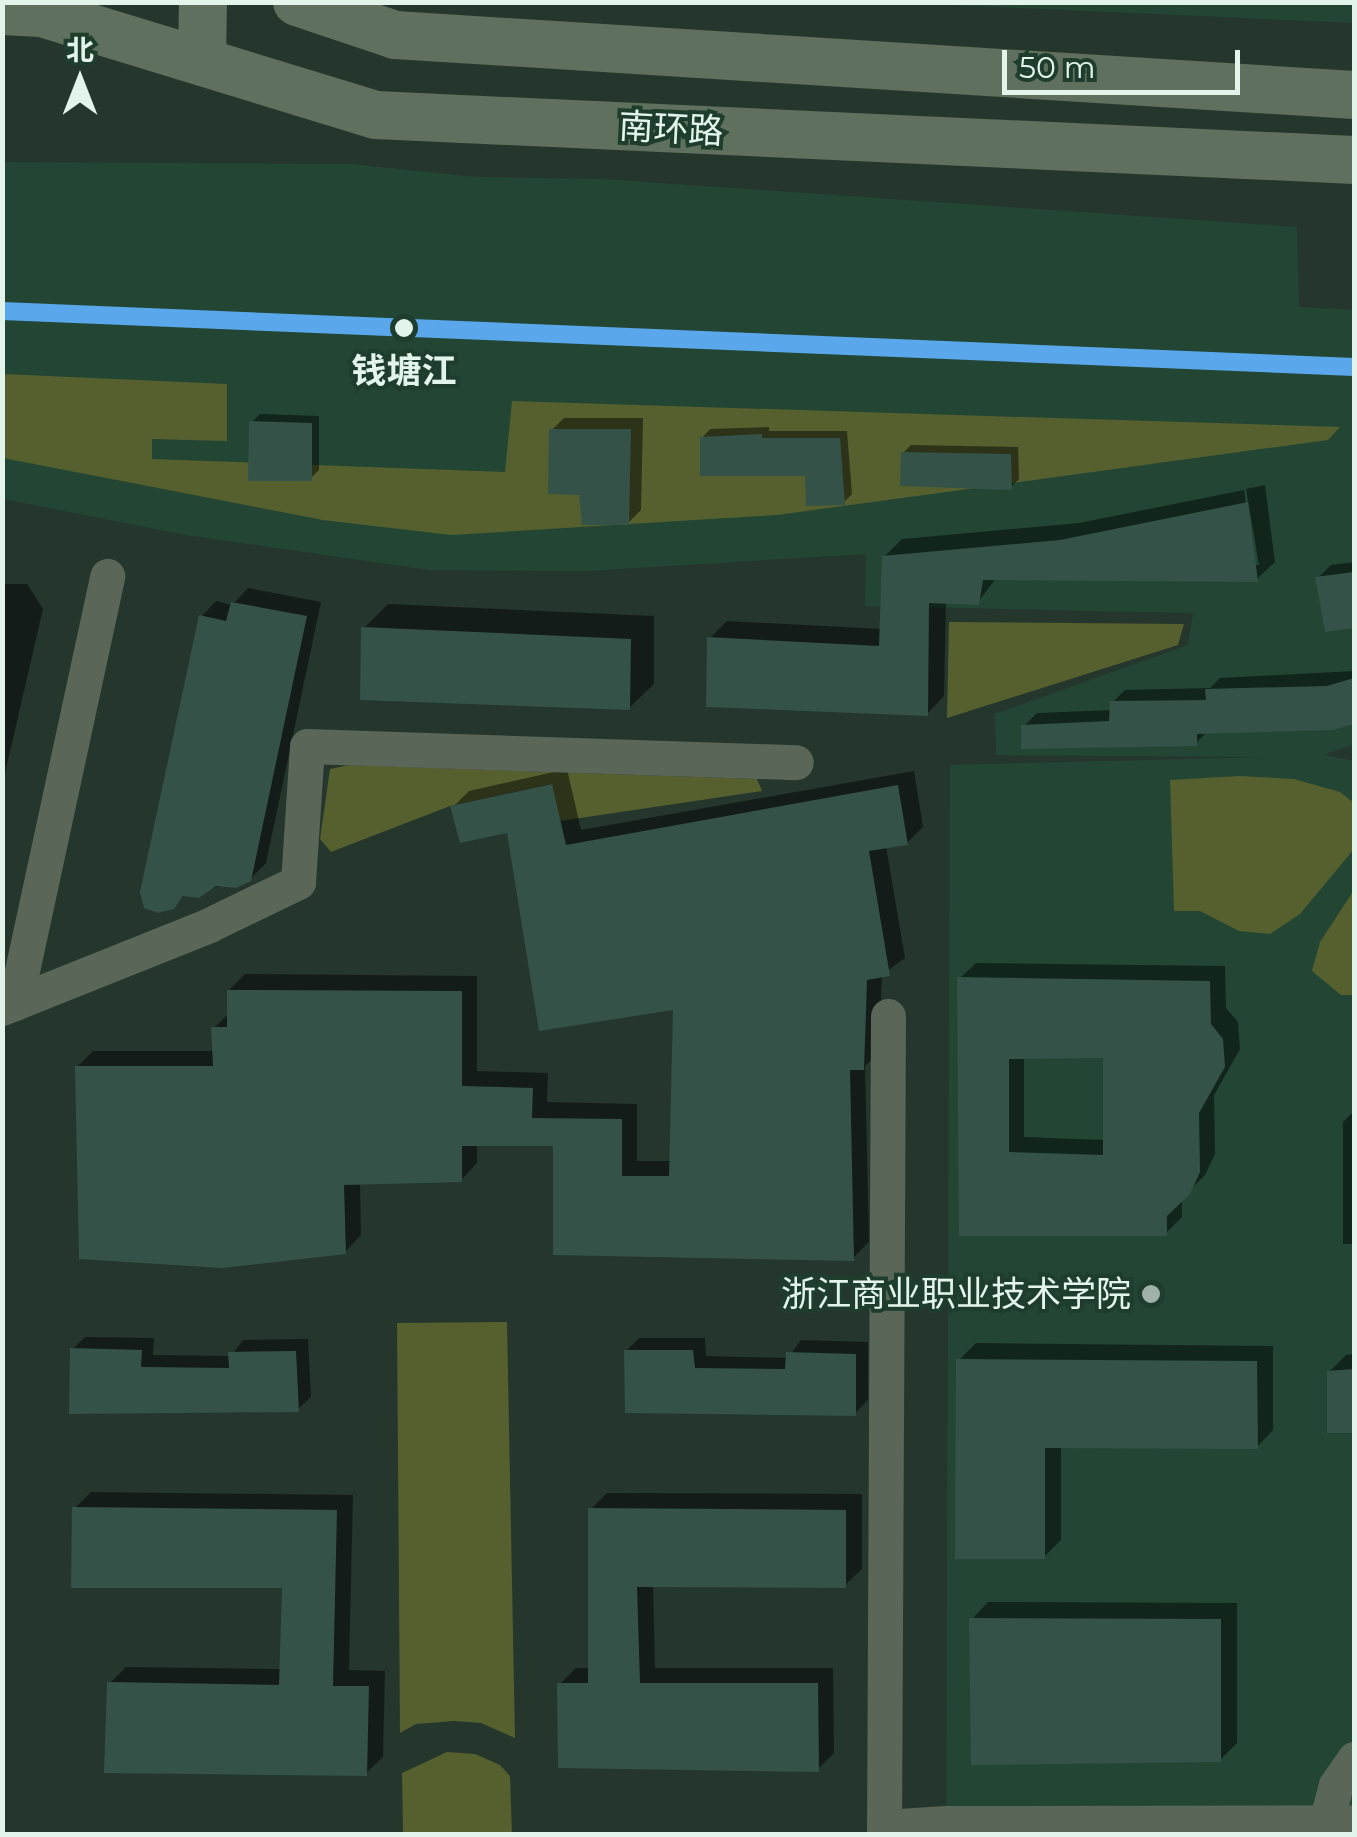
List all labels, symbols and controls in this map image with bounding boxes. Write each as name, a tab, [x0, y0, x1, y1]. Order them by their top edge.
north arrow	[30, 30, 130, 130]
scale bar	[1007, 30, 1244, 92]
text: 北	[66, 33, 94, 67]
text: 50 m	[1019, 49, 1096, 86]
street label: 南环路	[617, 105, 725, 153]
marker: 钱塘江	[387, 311, 421, 345]
place label: 钱塘江	[352, 350, 456, 392]
place label: 浙江商业职业技术学院	[781, 1273, 1131, 1315]
marker: 浙江商业职业技术学院	[1140, 1283, 1162, 1305]

